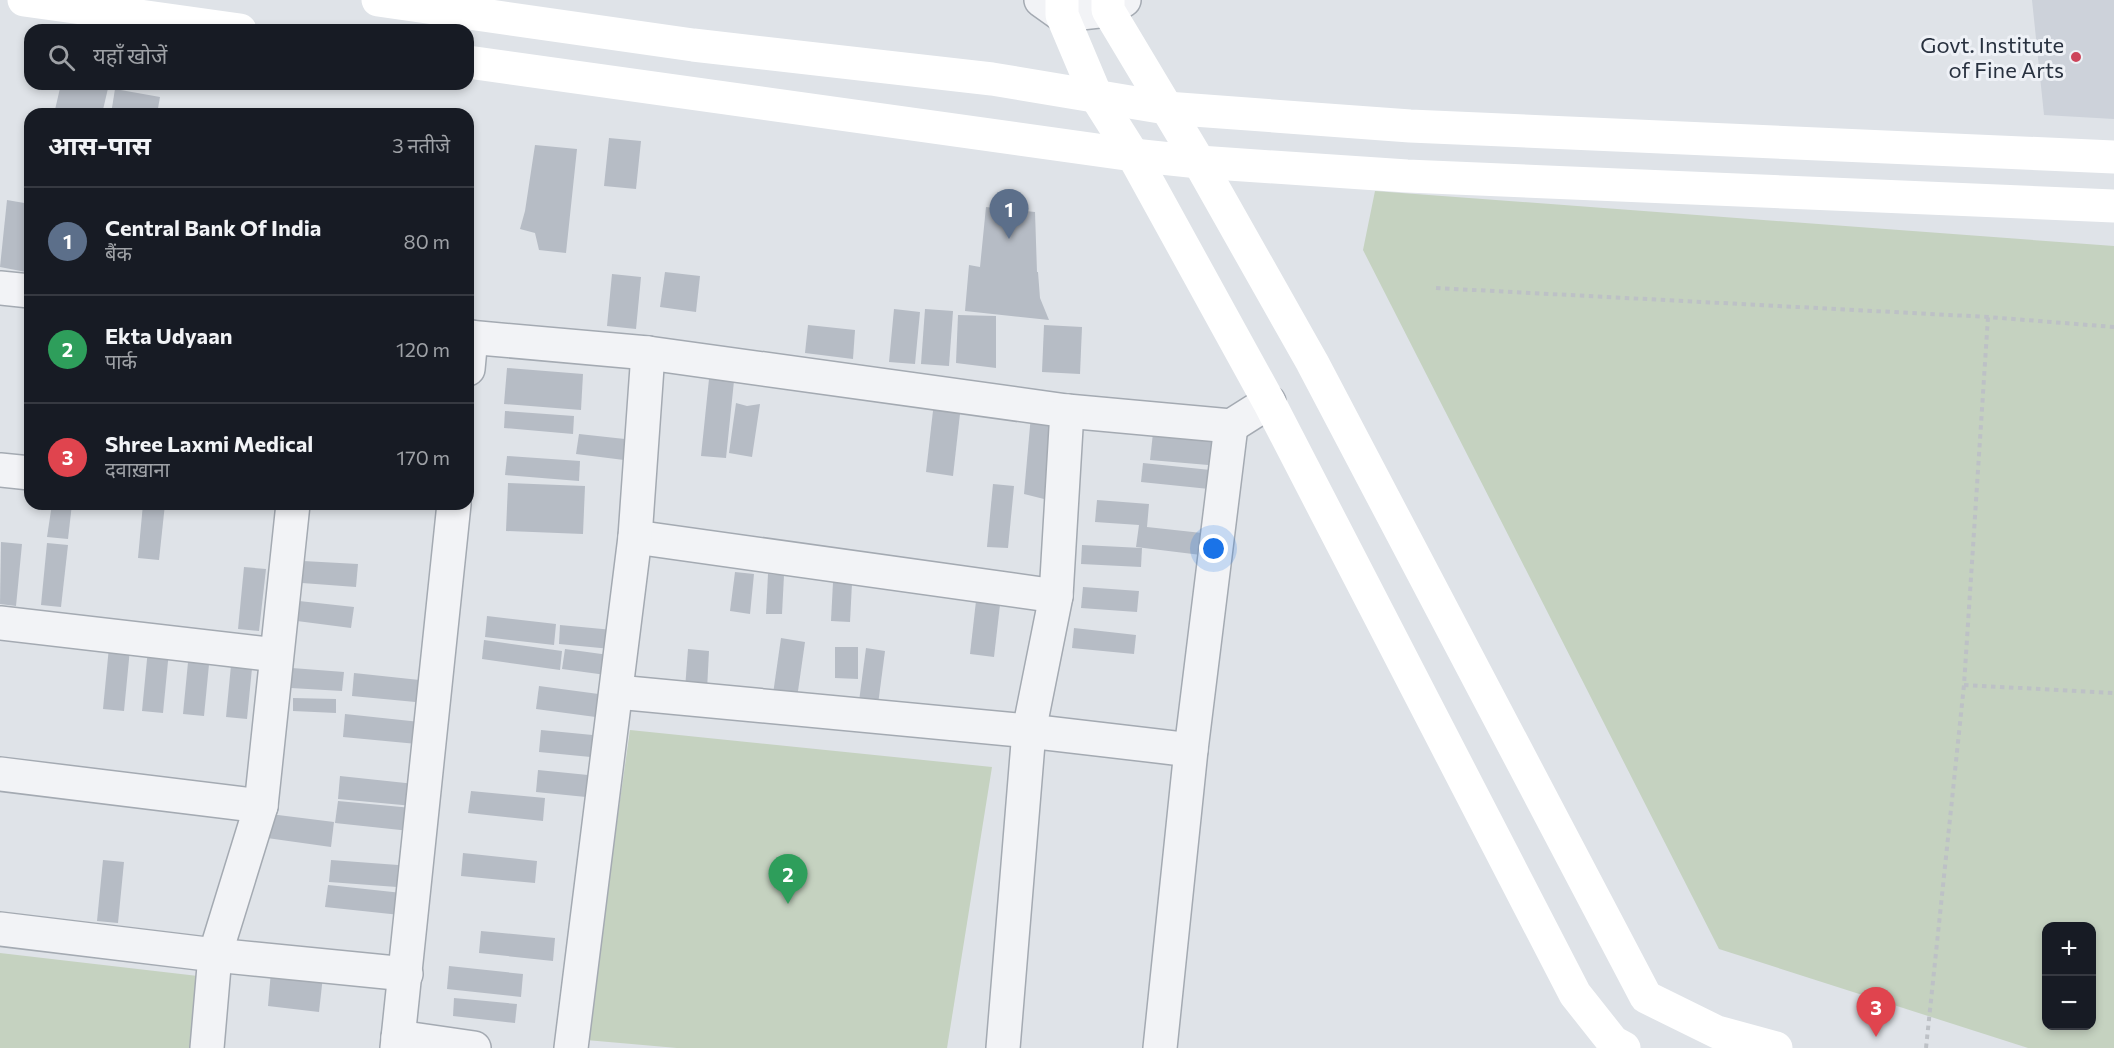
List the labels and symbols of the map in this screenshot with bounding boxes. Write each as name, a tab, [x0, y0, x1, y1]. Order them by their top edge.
place label: Govt. Institute of Fine Arts	[1920, 31, 2064, 83]
marker: Govt. Institute of Fine Arts	[2069, 50, 2083, 64]
pin: 1	[990, 190, 1028, 239]
your location	[1199, 534, 1228, 563]
pin: 2	[768, 854, 808, 904]
pin: 3	[1856, 988, 1896, 1037]

